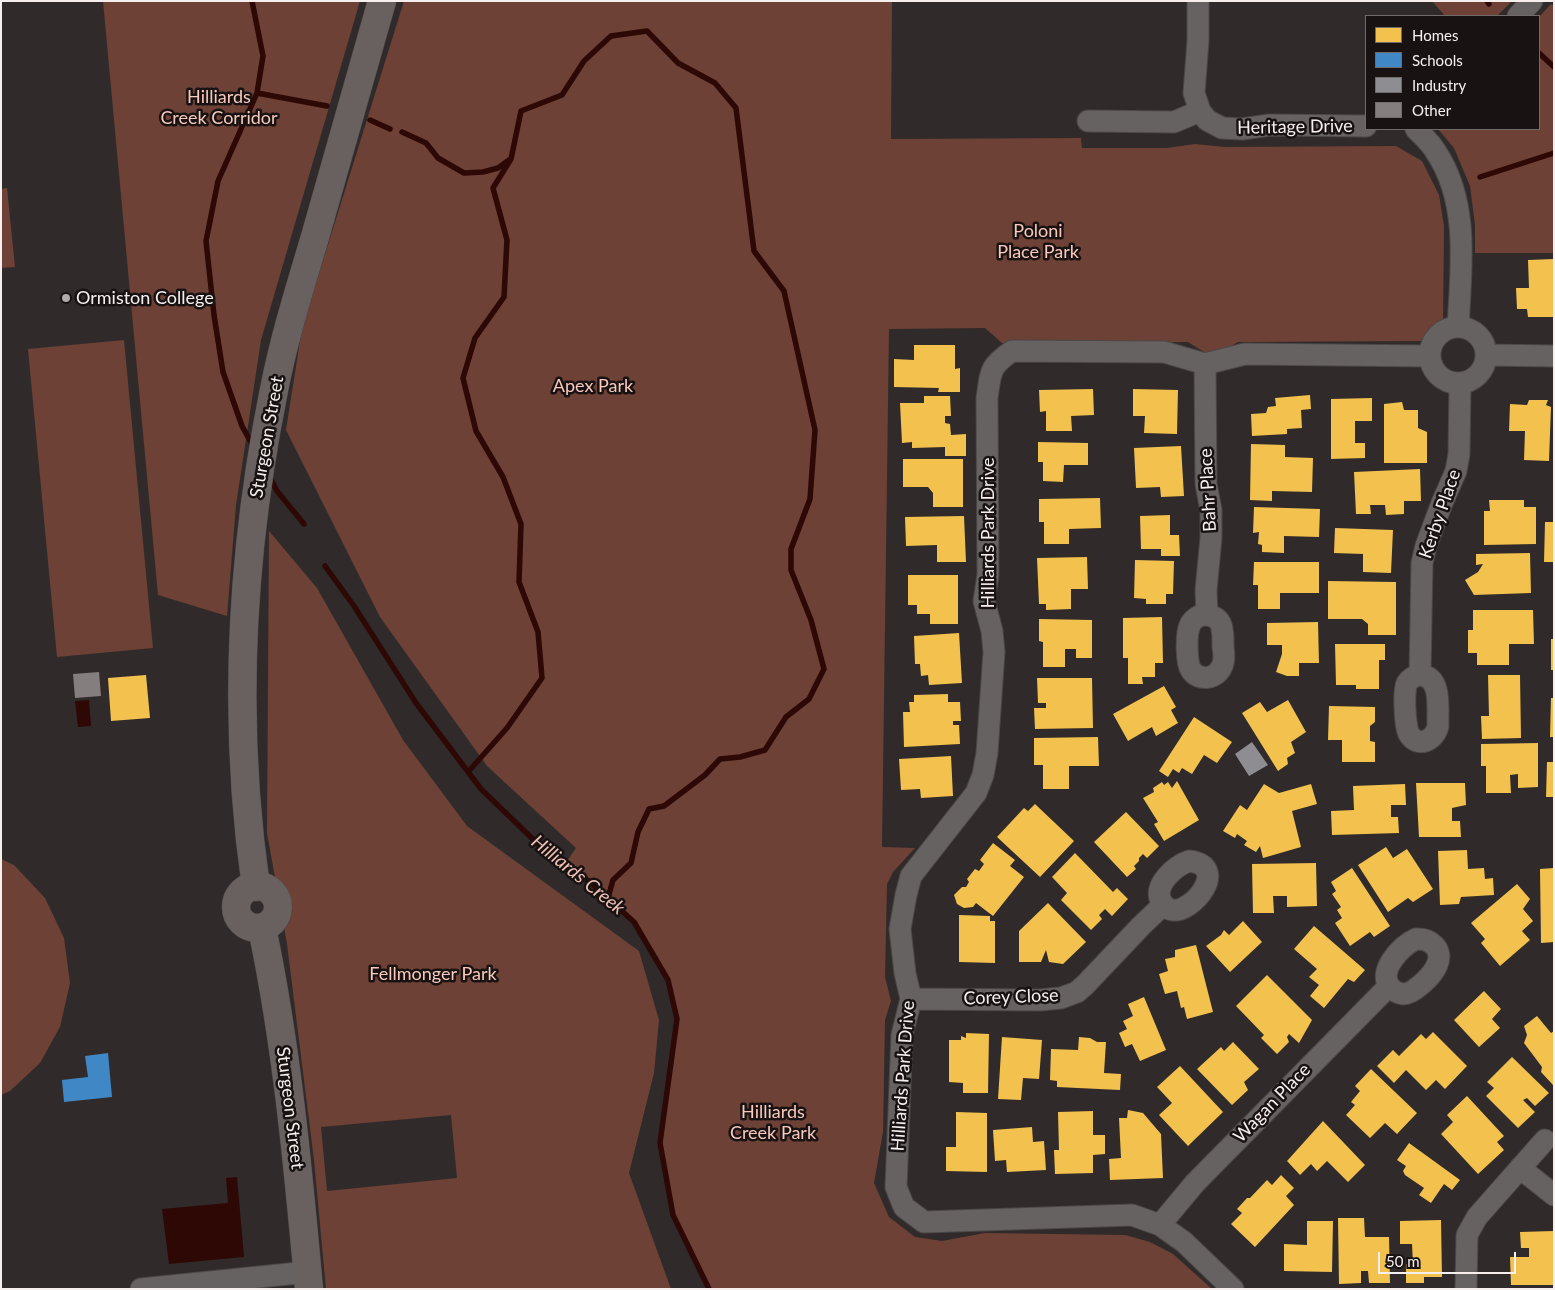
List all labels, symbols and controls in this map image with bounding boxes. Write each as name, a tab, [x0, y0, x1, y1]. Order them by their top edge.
legend	[1365, 15, 1540, 130]
text: Homes	[1412, 26, 1458, 44]
text: Schools	[1412, 51, 1463, 69]
text: Industry	[1412, 76, 1466, 94]
park label: Hilliards Creek Corridor	[160, 86, 278, 128]
text: Other	[1412, 101, 1451, 119]
street label: Heritage Drive	[1237, 115, 1353, 139]
park label: Poloni Place Park	[997, 220, 1079, 262]
place label: Ormiston College	[76, 287, 214, 309]
marker: Ormiston College	[60, 292, 72, 304]
street label: Sturgeon Street	[246, 374, 288, 500]
park label: Apex Park	[553, 375, 633, 397]
street label: Bahr Place	[1195, 448, 1221, 532]
street label: Hilliards Park Drive	[977, 457, 999, 609]
street label: Kerby Place	[1415, 467, 1465, 561]
water label: Hilliards Creek	[527, 830, 629, 920]
park label: Fellmonger Park	[369, 963, 497, 985]
street label: Corey Close	[963, 985, 1059, 1009]
street label: Hilliards Park Drive	[887, 1000, 919, 1152]
street label: Sturgeon Street	[272, 1046, 308, 1170]
street label: Wagan Place	[1229, 1059, 1315, 1147]
park label: Hilliards Creek Park	[730, 1101, 816, 1144]
scale bar	[1380, 1242, 1518, 1274]
text: 50 m	[1386, 1252, 1420, 1270]

